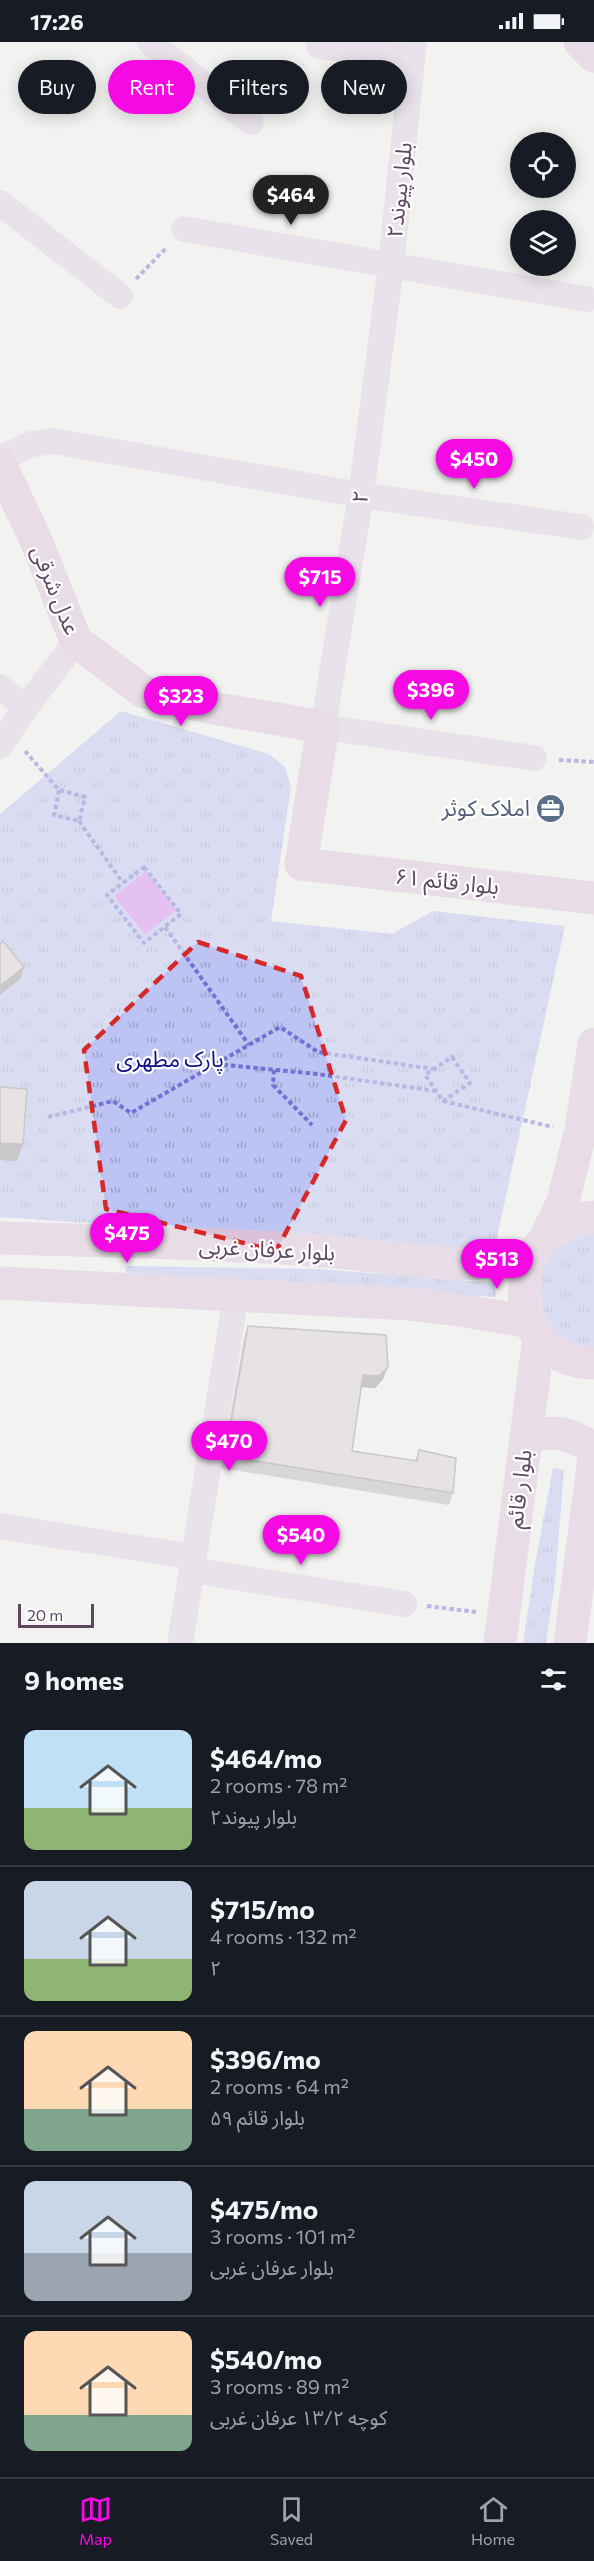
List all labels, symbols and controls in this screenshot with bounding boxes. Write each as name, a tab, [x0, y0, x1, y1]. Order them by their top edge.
text: 17:26	[30, 8, 84, 35]
chip: Buy	[18, 60, 96, 114]
chip: Rent	[108, 60, 195, 114]
chip: Filters	[207, 60, 309, 114]
chip: New	[321, 60, 407, 114]
map controls	[510, 132, 576, 276]
button: locate	[510, 132, 576, 198]
street label: بلوار پیوند۲	[380, 141, 419, 239]
pin: $464	[255, 175, 327, 226]
text: $464	[267, 182, 315, 206]
button: layers	[510, 210, 576, 276]
pin: $450	[438, 439, 510, 490]
text: $450	[450, 446, 498, 470]
street label: ۲	[345, 489, 374, 505]
street label: عدل شرقی	[26, 541, 87, 638]
pin: $715	[284, 557, 356, 608]
text: $715	[298, 564, 342, 588]
pin: $396	[395, 670, 467, 721]
pin: $323	[145, 676, 217, 727]
text: $396	[407, 677, 455, 701]
text: $323	[158, 683, 204, 707]
office icon: املاک کوثر	[535, 792, 567, 824]
place label: املاک کوثر	[441, 794, 530, 821]
street label: بلوار قائم ۶۱	[393, 862, 500, 903]
park label: پارک مطهری	[116, 1045, 224, 1074]
pin: $475	[91, 1213, 163, 1264]
text: $475	[104, 1220, 150, 1244]
street label: بلوار عرفان غربی	[198, 1231, 336, 1267]
pin: $513	[461, 1239, 533, 1290]
text: $513	[475, 1246, 519, 1270]
pin: $470	[193, 1421, 265, 1472]
text: $470	[205, 1428, 253, 1452]
street label: بلوا ر قائم	[500, 1448, 541, 1530]
pin: $540	[265, 1515, 337, 1566]
text: $540	[277, 1522, 325, 1546]
scale bar	[18, 1601, 94, 1628]
text: 20 m	[27, 1605, 63, 1624]
icon: filters	[537, 1663, 570, 1696]
text: 9 homes	[24, 1664, 124, 1695]
text: $464/mo	[210, 1742, 322, 1773]
icon: home	[72, 1754, 144, 1826]
text: 2 rooms · 78 m²	[210, 1773, 347, 1797]
text: بلوار پیوند۲	[210, 1804, 297, 1828]
text: $715/mo	[210, 1893, 315, 1924]
icon: home	[72, 1905, 144, 1977]
text: 4 rooms · 132 m²	[210, 1924, 357, 1948]
text: ۲	[210, 1955, 221, 1979]
text: $396/mo	[210, 2043, 321, 2074]
icon: home	[72, 2055, 144, 2127]
text: 2 rooms · 64 m²	[210, 2074, 349, 2098]
text: بلوار قائم ۵۹	[210, 2105, 305, 2129]
text: $475/mo	[210, 2193, 318, 2224]
icon: home	[72, 2205, 144, 2277]
text: 3 rooms · 101 m²	[210, 2224, 355, 2248]
text: بلوار عرفان غربی	[210, 2255, 334, 2279]
text: $540/mo	[210, 2343, 322, 2374]
icon: home	[72, 2355, 144, 2427]
text: 3 rooms · 89 m²	[210, 2374, 349, 2398]
text: کوچه ۱۳/۲ عرفان غربی	[210, 2405, 387, 2429]
tab: Map	[79, 2493, 112, 2548]
tab: Saved	[270, 2493, 313, 2548]
tab: Home	[471, 2493, 515, 2548]

